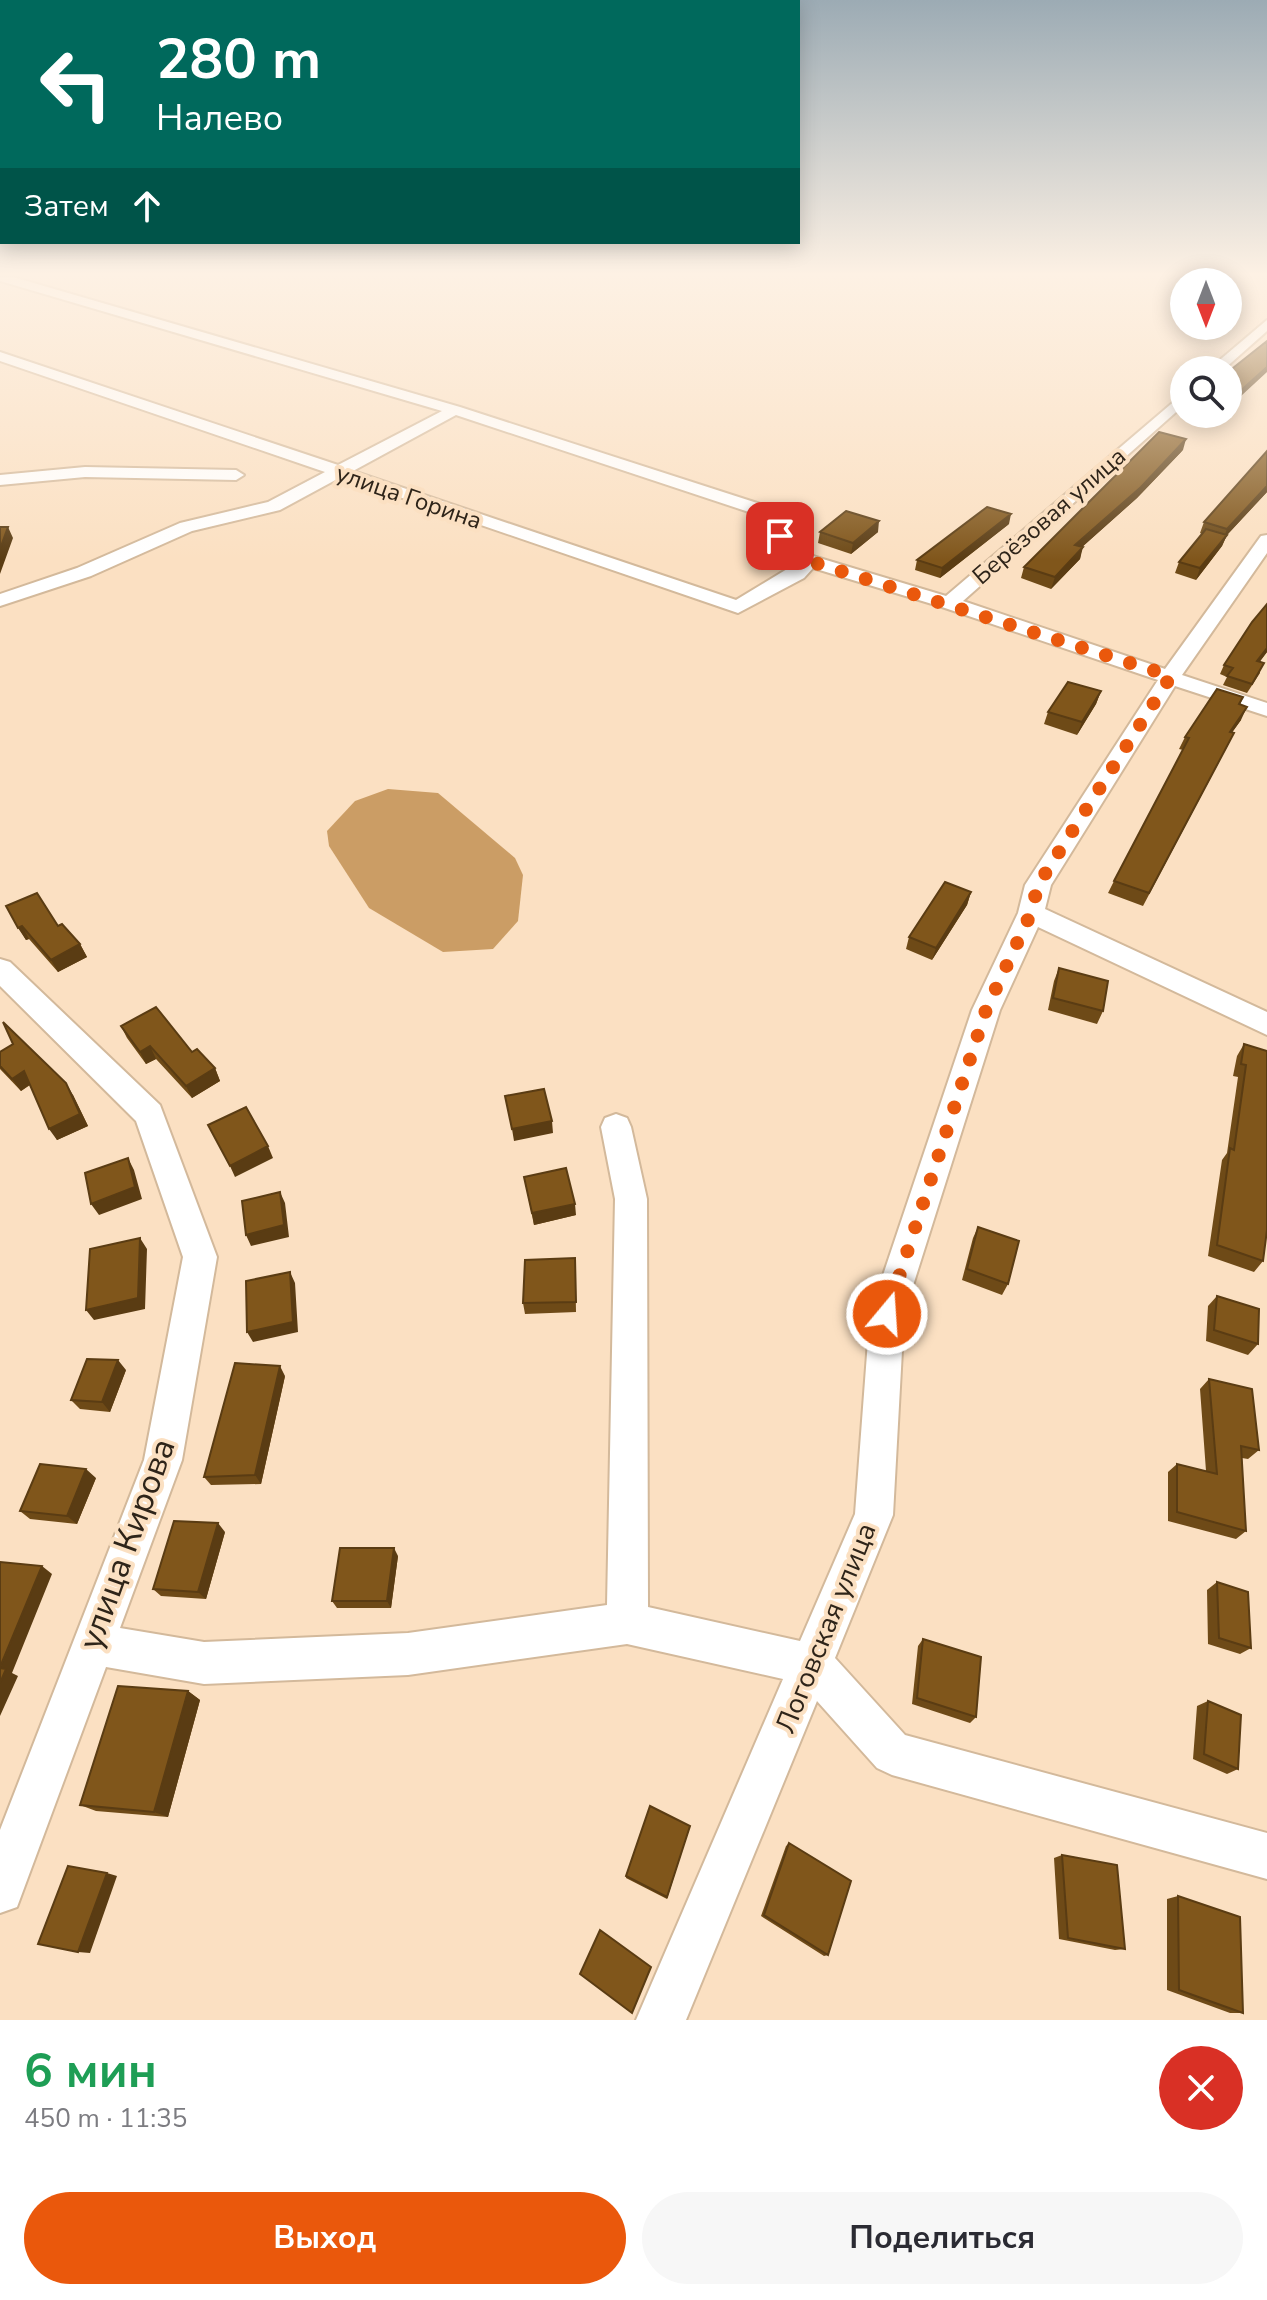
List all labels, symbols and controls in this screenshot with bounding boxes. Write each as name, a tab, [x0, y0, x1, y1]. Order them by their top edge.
text: 280 m	[156, 21, 321, 98]
icon: left	[24, 32, 128, 136]
text: Налево	[156, 94, 283, 143]
icon: ahead	[125, 184, 169, 228]
text: Затем	[24, 186, 109, 227]
north arrow	[1170, 268, 1242, 340]
map controls	[1170, 268, 1242, 428]
button: search	[1170, 356, 1242, 428]
street label: Берёзовая улица	[965, 440, 1133, 592]
street label: улица Горина	[332, 457, 486, 537]
pin	[746, 502, 814, 570]
icon: arrive	[758, 514, 802, 558]
position arrow	[845, 1272, 929, 1356]
street label: улица Кирова	[68, 1432, 186, 1656]
street label: Логовская улица	[767, 1517, 885, 1739]
text: 6 мин	[24, 2038, 157, 2104]
button: close	[1159, 2046, 1243, 2130]
text: 450 m · 11:35	[24, 2101, 187, 2136]
button: Выход	[24, 2192, 626, 2284]
button: Поделиться	[642, 2192, 1243, 2284]

